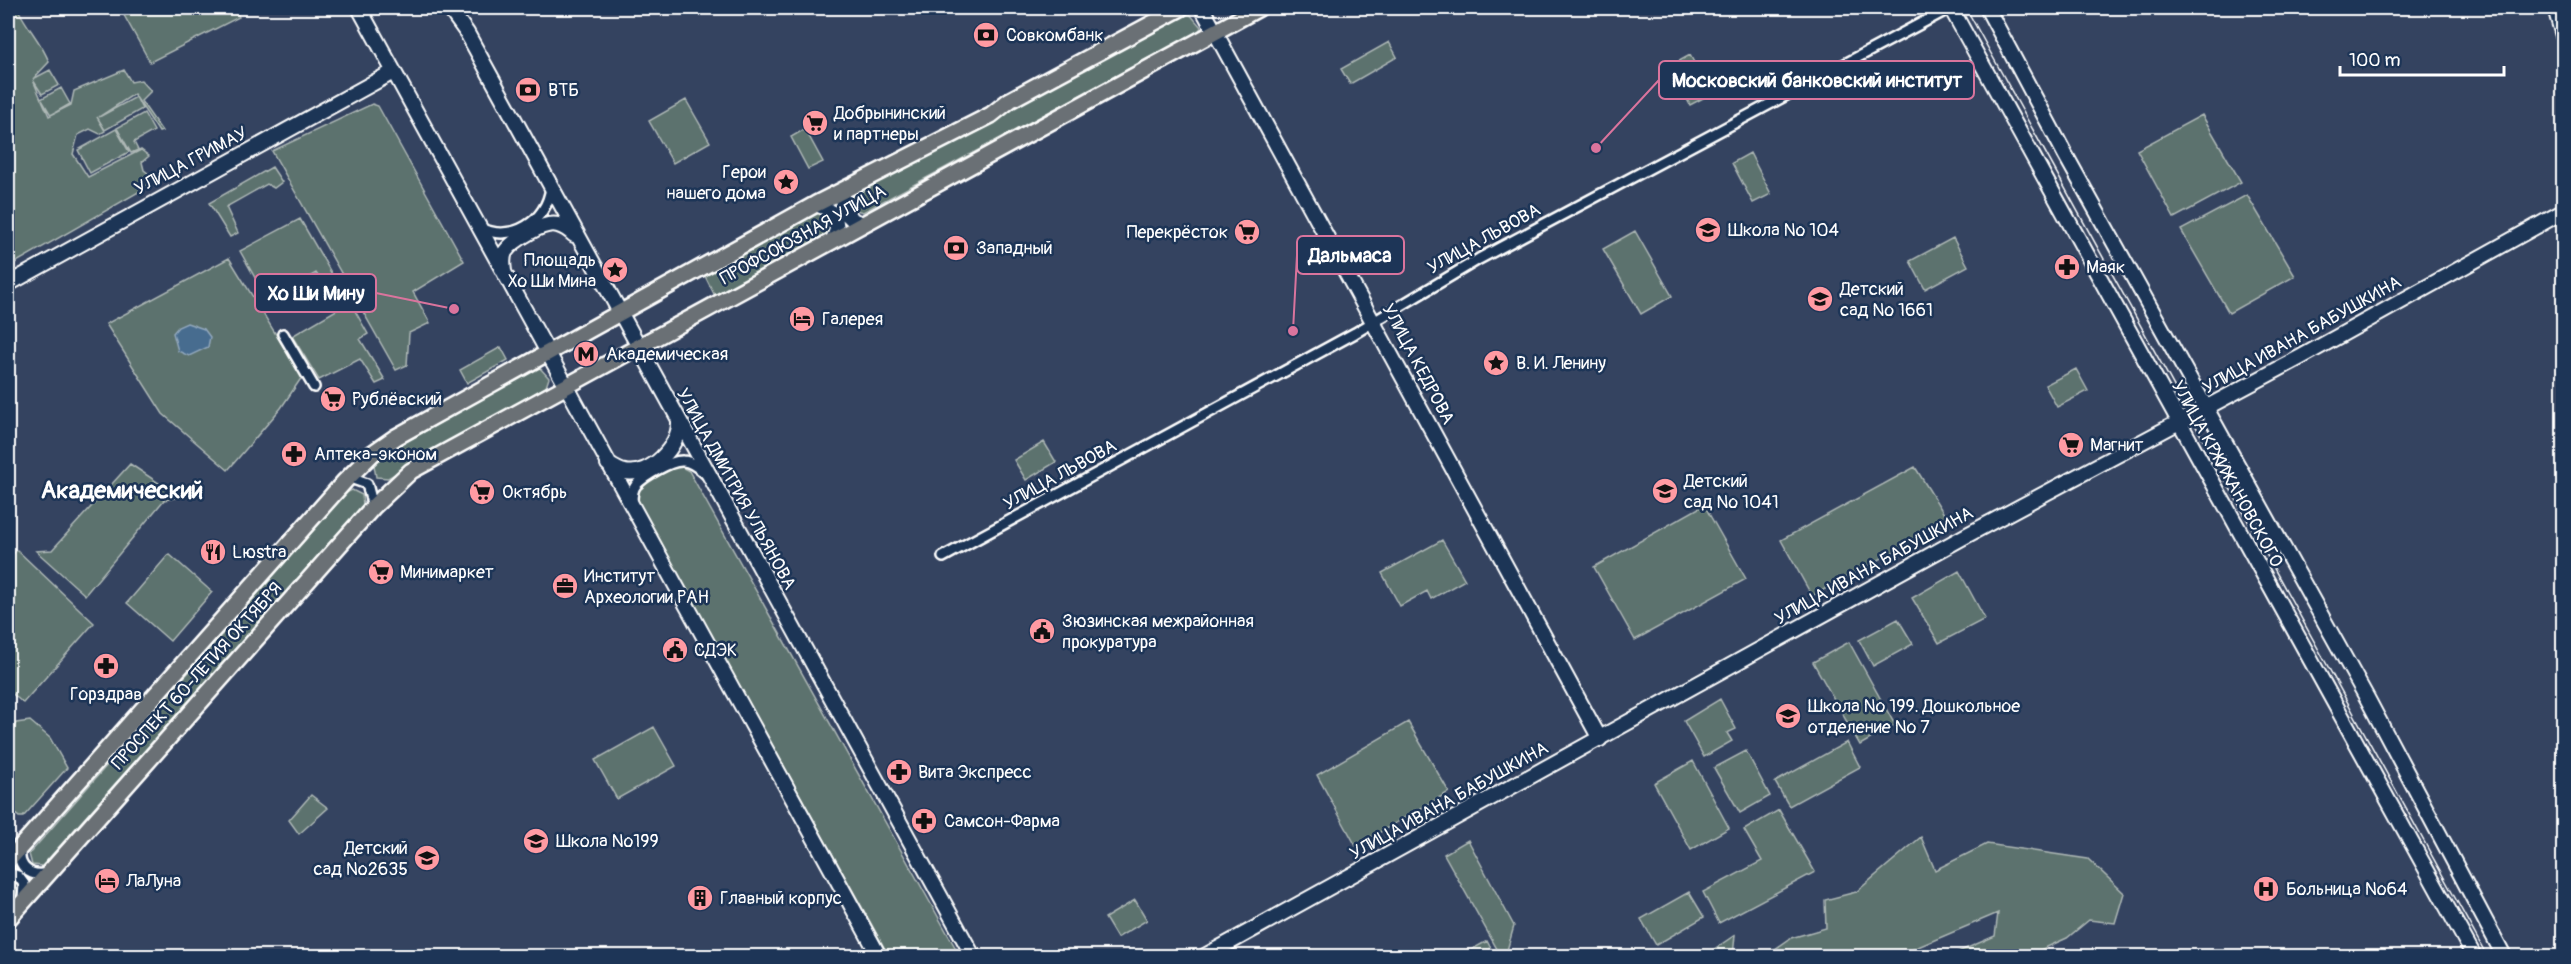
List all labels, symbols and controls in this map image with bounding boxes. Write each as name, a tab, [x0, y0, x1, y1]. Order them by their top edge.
bank icon: Совкомбанк	[971, 20, 1001, 50]
place label: Совкомбанк	[1006, 24, 1103, 47]
scale bar	[2340, 39, 2504, 77]
text: 100 m	[2349, 49, 2401, 72]
callout: Московский банковский институт	[1659, 61, 1974, 99]
text: Московский банковский институт	[1672, 68, 1963, 93]
bank icon: ВТБ	[513, 75, 543, 105]
place label: ВТБ	[548, 79, 579, 102]
place label: Добрынинский и партнеры	[833, 102, 946, 146]
supermarket icon: Добрынинский и партнеры	[800, 108, 830, 138]
street label: УЛИЦА ГРИМАУ	[131, 122, 252, 200]
place label: Герои нашего дома	[667, 161, 766, 205]
place icon: Герои нашего дома	[771, 167, 801, 197]
street label: ПРОФСОЮЗНАЯ УЛИЦА	[716, 180, 890, 290]
street label: УЛИЦА ЛЬВОВА	[1423, 198, 1545, 280]
school or university icon: Школа № 104	[1693, 215, 1723, 245]
supermarket icon: Перекрёсток	[1232, 217, 1262, 247]
place label: Школа № 104	[1728, 219, 1839, 242]
place label: Перекрёсток	[1127, 221, 1228, 244]
bank icon: Западный	[941, 233, 971, 263]
callout: Дальмаса	[1297, 236, 1404, 274]
place label: Западный	[976, 237, 1053, 260]
text: Дальмаса	[1308, 243, 1391, 268]
place label: Площадь Хо Ши Мина	[508, 249, 596, 293]
pharmacy icon: Маяк	[2052, 252, 2082, 282]
place icon: Площадь Хо Ши Мина	[600, 255, 630, 285]
place label: Маяк	[2086, 256, 2125, 279]
street label: УЛИЦА ИВАНА БАБУШКИНА	[2199, 271, 2406, 399]
callout: Хо Ши Мину	[255, 274, 376, 312]
place label: Детский сад № 1661	[1839, 278, 1933, 322]
text: Хо Ши Мину	[267, 281, 365, 306]
school or university icon: Детский сад № 1661	[1805, 284, 1835, 314]
street label: УЛИЦА КЕДРОВА	[1377, 300, 1460, 429]
hotel icon: Галерея	[787, 304, 817, 334]
place label: Галерея	[822, 308, 883, 331]
metro station icon: Академическая	[571, 339, 601, 369]
place label: Академическая	[606, 343, 728, 366]
place icon: В. И. Ленину	[1481, 348, 1511, 378]
place label: В. И. Ленину	[1516, 352, 1606, 375]
street label: УЛИЦА КРЖИЖАНОВСКОГО	[2166, 377, 2288, 571]
supermarket icon: Рублёвский	[318, 384, 348, 414]
street label: УЛИЦА ДМИТРИЯ УЛЬЯНОВА	[671, 384, 801, 594]
place label: Рублёвский	[352, 388, 442, 411]
supermarket icon: Магнит	[2056, 430, 2086, 460]
street label: УЛИЦА ЛЬВОВА	[999, 434, 1121, 516]
place label: Магнит	[2090, 434, 2143, 457]
pharmacy icon: Аптека-эконом	[279, 439, 309, 469]
place label: Аптека-эконом	[314, 443, 437, 466]
place label: Детский сад № 1041	[1683, 470, 1779, 514]
district label: Академический	[41, 476, 203, 505]
school or university icon: Детский сад № 1041	[1650, 476, 1680, 506]
supermarket icon: Октябрь	[467, 477, 497, 507]
place label: Октябрь	[502, 481, 567, 504]
street label: УЛИЦА ИВАНА БАБУШКИНА	[1771, 502, 1978, 630]
restaurant icon: Lюstra	[198, 537, 228, 567]
place label: Lюstra	[232, 541, 286, 564]
supermarket icon: Минимаркет	[366, 557, 396, 587]
place label: Минимаркет	[400, 561, 494, 584]
place label: Институт Археологии РАН	[584, 565, 709, 609]
office icon: Институт Археологии РАН	[550, 571, 580, 601]
street label: ПРОСПЕКТ 60-ЛЕТИЯ ОКТЯБРЯ	[107, 577, 287, 775]
place label: Зюзинская межрайонная прокуратура	[1062, 610, 1254, 654]
public building icon: Зюзинская межрайонная прокуратура	[1027, 616, 1057, 646]
public building icon: СДЭК	[660, 635, 690, 665]
place label: СДЭК	[694, 639, 737, 662]
pharmacy icon: Горздрав	[91, 651, 121, 681]
place label: Горздрав	[70, 683, 142, 706]
place label: Школа № 199. Дошкольное отделение № 7	[1808, 695, 2020, 739]
school or university icon: Школа № 199. Дошкольное отделение № 7	[1773, 701, 1803, 731]
street label: УЛИЦА ИВАНА БАБУШКИНА	[1346, 737, 1553, 865]
pharmacy icon: Вита Экспресс	[884, 757, 914, 787]
place label: Вита Экспресс	[918, 761, 1032, 784]
pharmacy icon: Самсон-Фарма	[909, 806, 939, 836]
place label: Самсон-Фарма	[944, 810, 1060, 833]
school or university icon: Школа №199	[521, 826, 551, 856]
place label: Школа №199	[556, 830, 659, 853]
place label: Детский сад №2635	[314, 837, 408, 881]
school or university icon: Детский сад №2635	[412, 843, 442, 873]
hotel icon: ЛаЛуна	[92, 866, 122, 896]
place label: ЛаЛуна	[125, 870, 181, 893]
hospital icon: Больница №64	[2251, 874, 2281, 904]
place label: Больница №64	[2286, 878, 2408, 901]
building icon: Главный корпус	[685, 883, 715, 913]
place label: Главный корпус	[720, 887, 842, 910]

